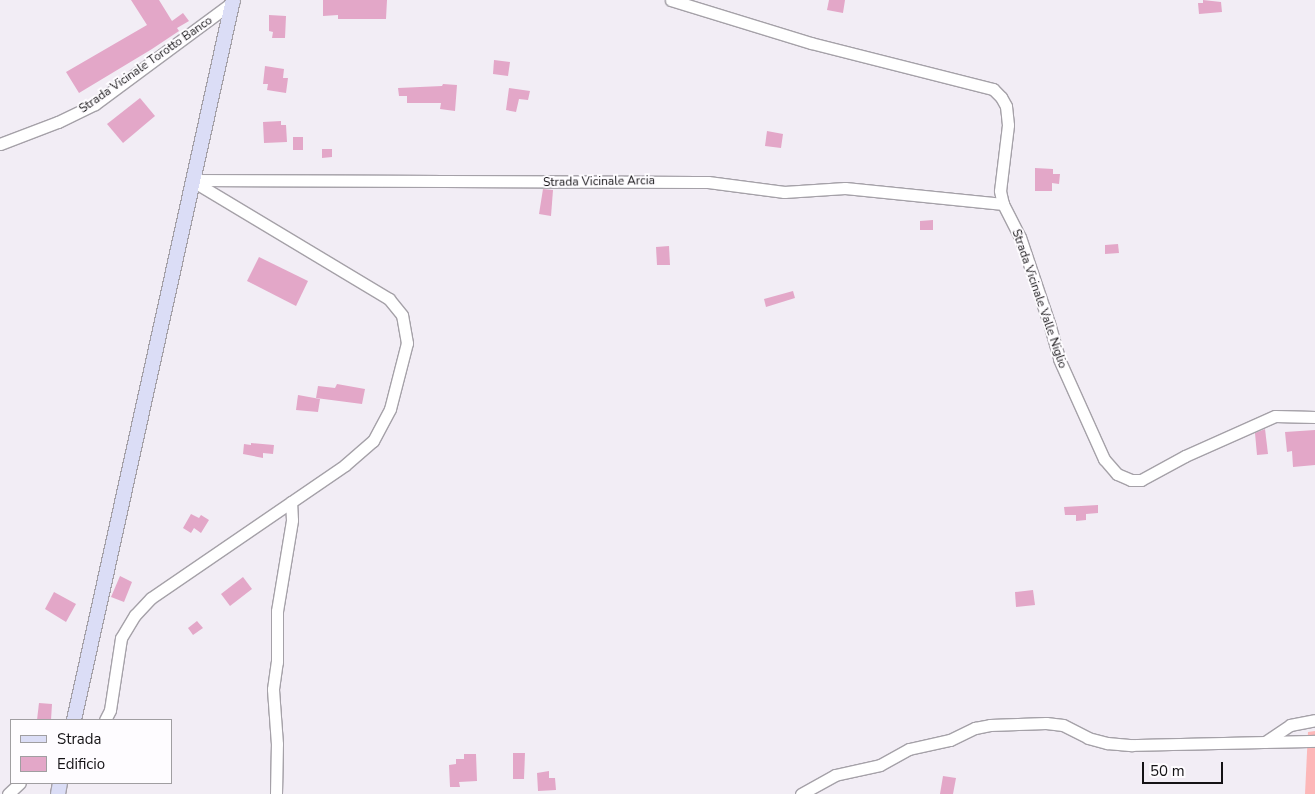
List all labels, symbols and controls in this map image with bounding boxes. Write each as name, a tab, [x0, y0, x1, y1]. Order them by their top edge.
street label: Strada Vicinale Torotto Banco	[77, 13, 215, 117]
street label: Strada Vicinale Arcia	[543, 174, 655, 190]
street label: Strada Vicinale Valle Niglio	[1008, 228, 1070, 370]
legend	[10, 719, 172, 784]
text: Strada	[57, 729, 101, 749]
scale bar	[1145, 752, 1226, 784]
text: Edificio	[57, 754, 105, 774]
text: 50 m	[1150, 761, 1185, 781]

